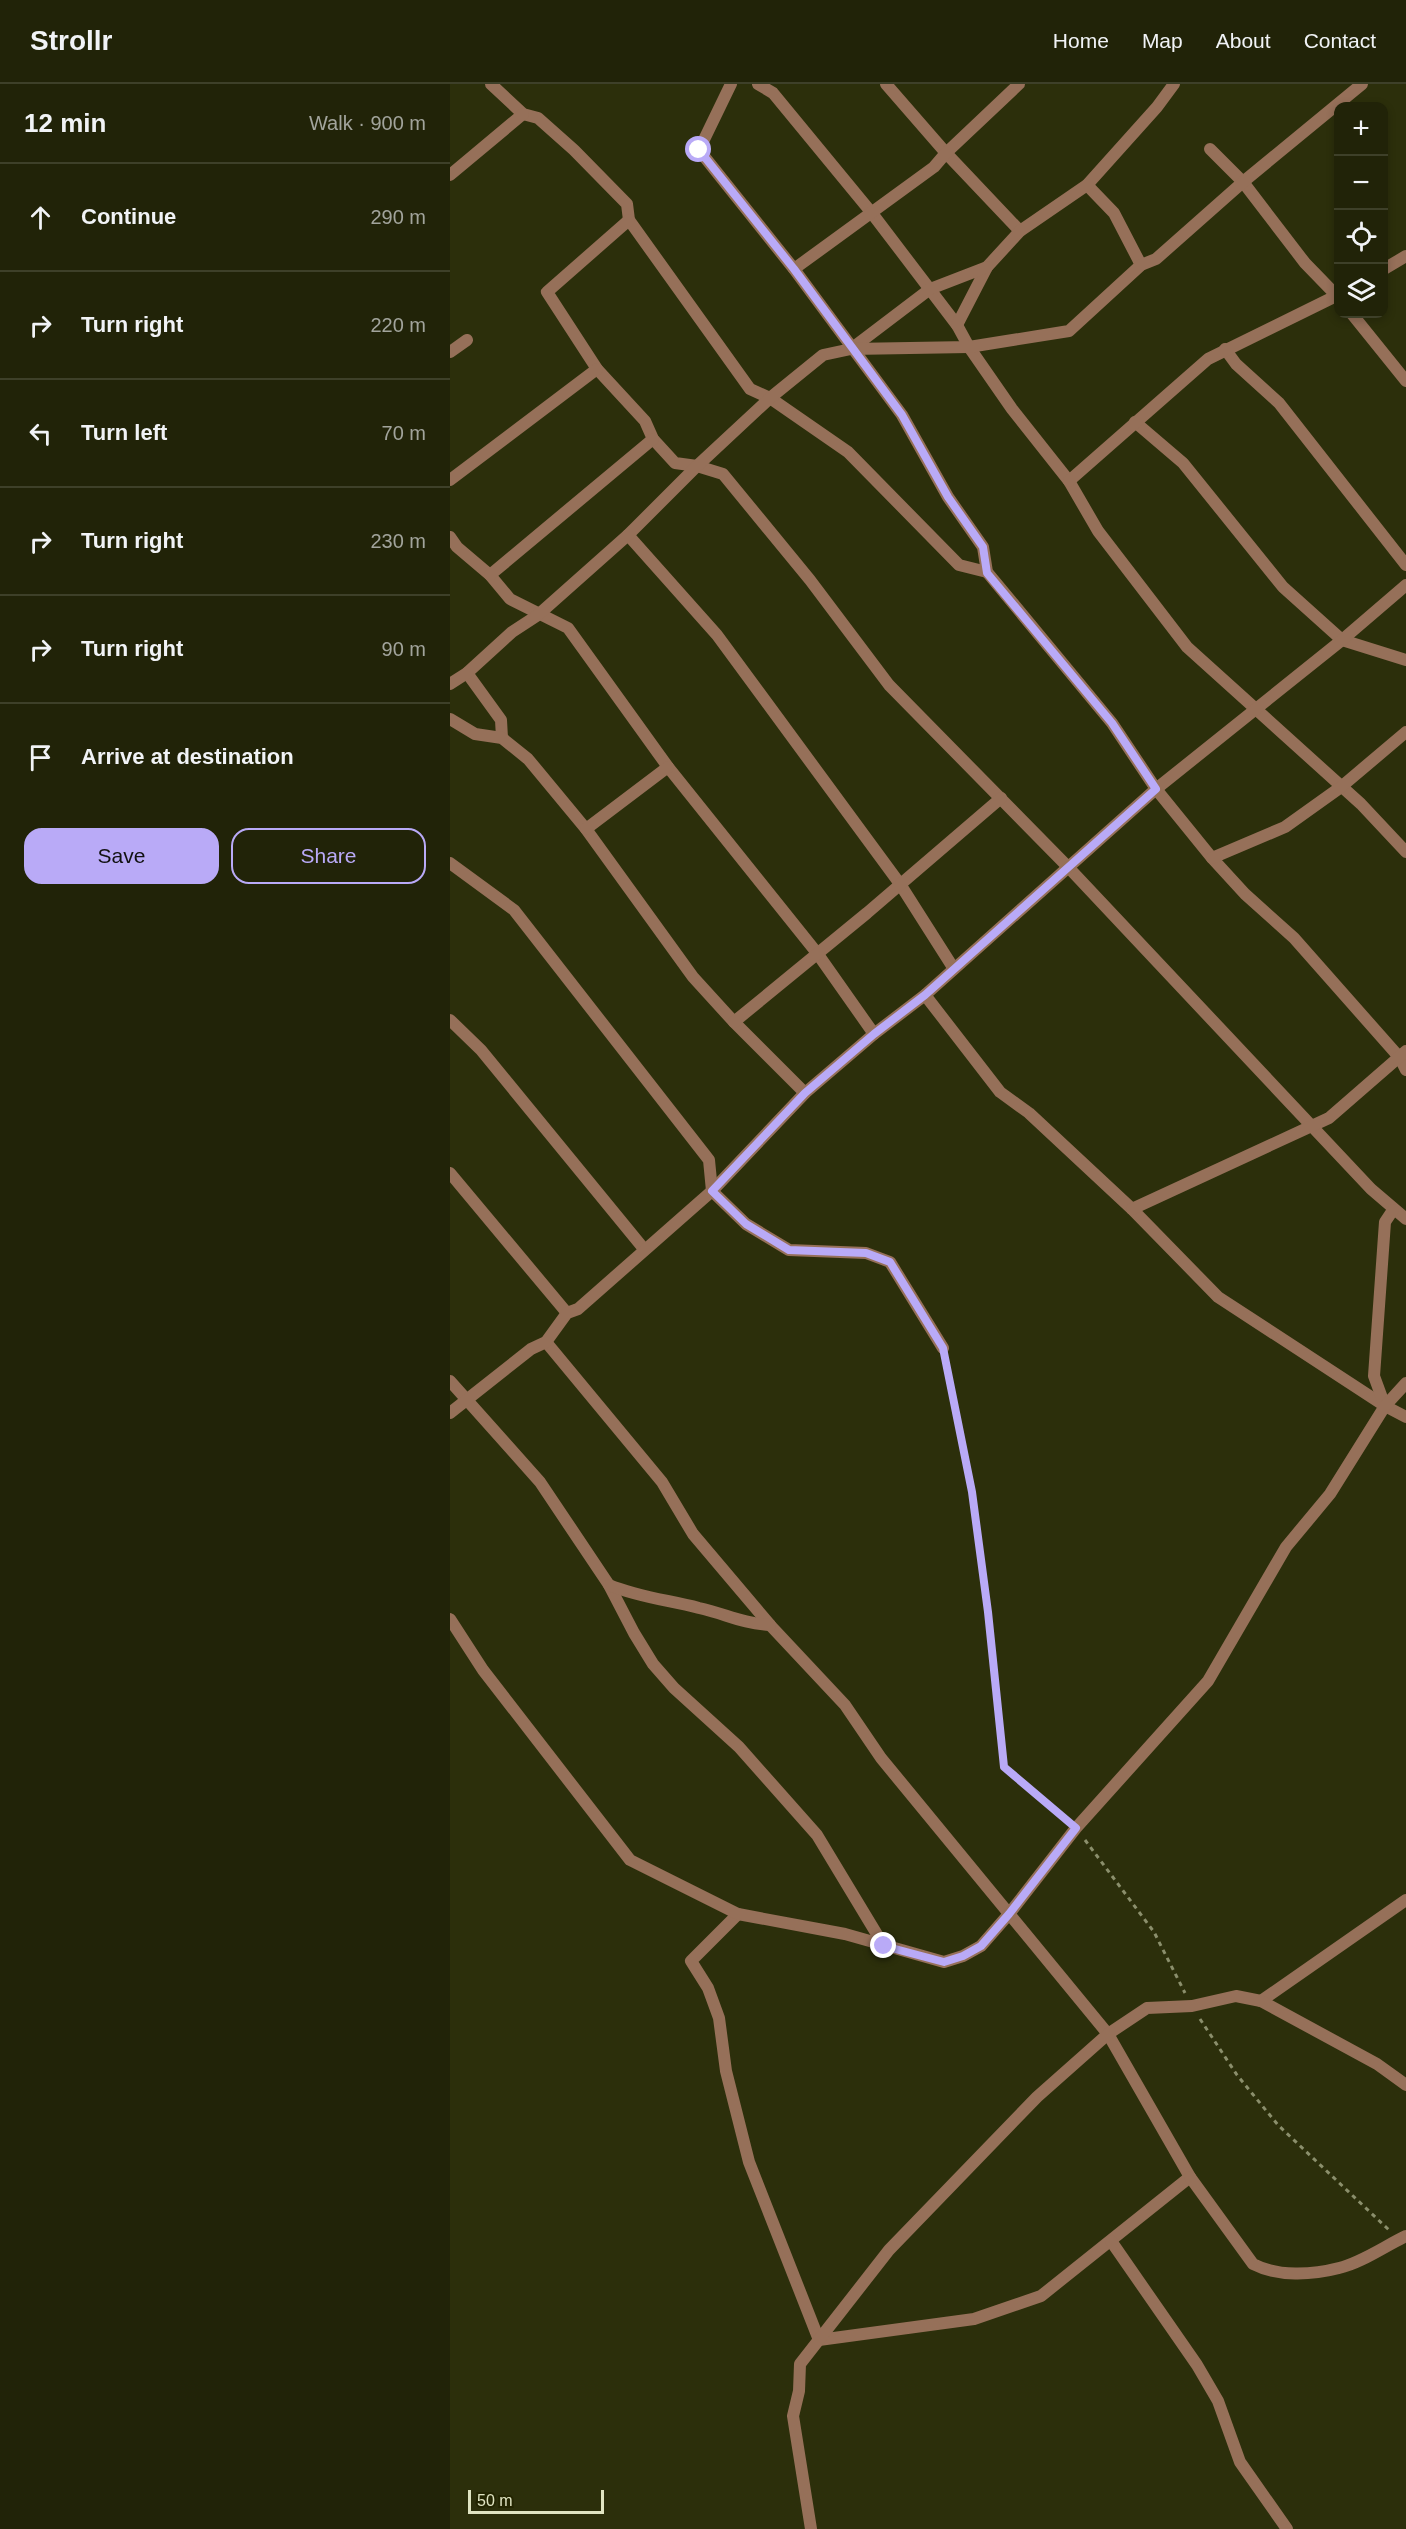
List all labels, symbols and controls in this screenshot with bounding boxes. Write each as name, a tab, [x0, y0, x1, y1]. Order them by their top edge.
text: Strollr	[30, 25, 112, 56]
text: Home	[1053, 29, 1109, 52]
text: Map	[1142, 29, 1183, 52]
text: About	[1216, 29, 1271, 52]
text: Contact	[1304, 29, 1376, 52]
map controls	[1334, 102, 1388, 318]
button: +	[1334, 102, 1388, 156]
text: 12 min	[24, 108, 106, 138]
text: Walk · 900 m	[309, 112, 426, 134]
route start	[685, 136, 711, 162]
button: −	[1334, 156, 1388, 210]
icon: ahead	[24, 201, 57, 234]
text: Continue	[81, 204, 176, 229]
text: 290 m	[370, 206, 426, 228]
button: locate	[1334, 210, 1388, 264]
button: layers	[1334, 264, 1388, 318]
icon: right	[24, 309, 57, 342]
text: Turn right	[81, 312, 183, 337]
text: 220 m	[370, 314, 426, 336]
icon: left	[24, 417, 57, 450]
text: Turn left	[81, 420, 167, 445]
text: 70 m	[382, 422, 426, 444]
icon: right	[24, 525, 57, 558]
text: Turn right	[81, 528, 183, 553]
text: 230 m	[370, 530, 426, 552]
icon: right	[24, 633, 57, 666]
text: Turn right	[81, 636, 183, 661]
text: 90 m	[382, 638, 426, 660]
icon: arrive	[24, 741, 57, 774]
text: Arrive at destination	[81, 744, 294, 769]
button: Save	[24, 828, 219, 884]
button: Share	[231, 828, 426, 884]
route end	[870, 1932, 896, 1958]
scale bar	[468, 2487, 604, 2514]
text: 50 m	[477, 2492, 513, 2509]

